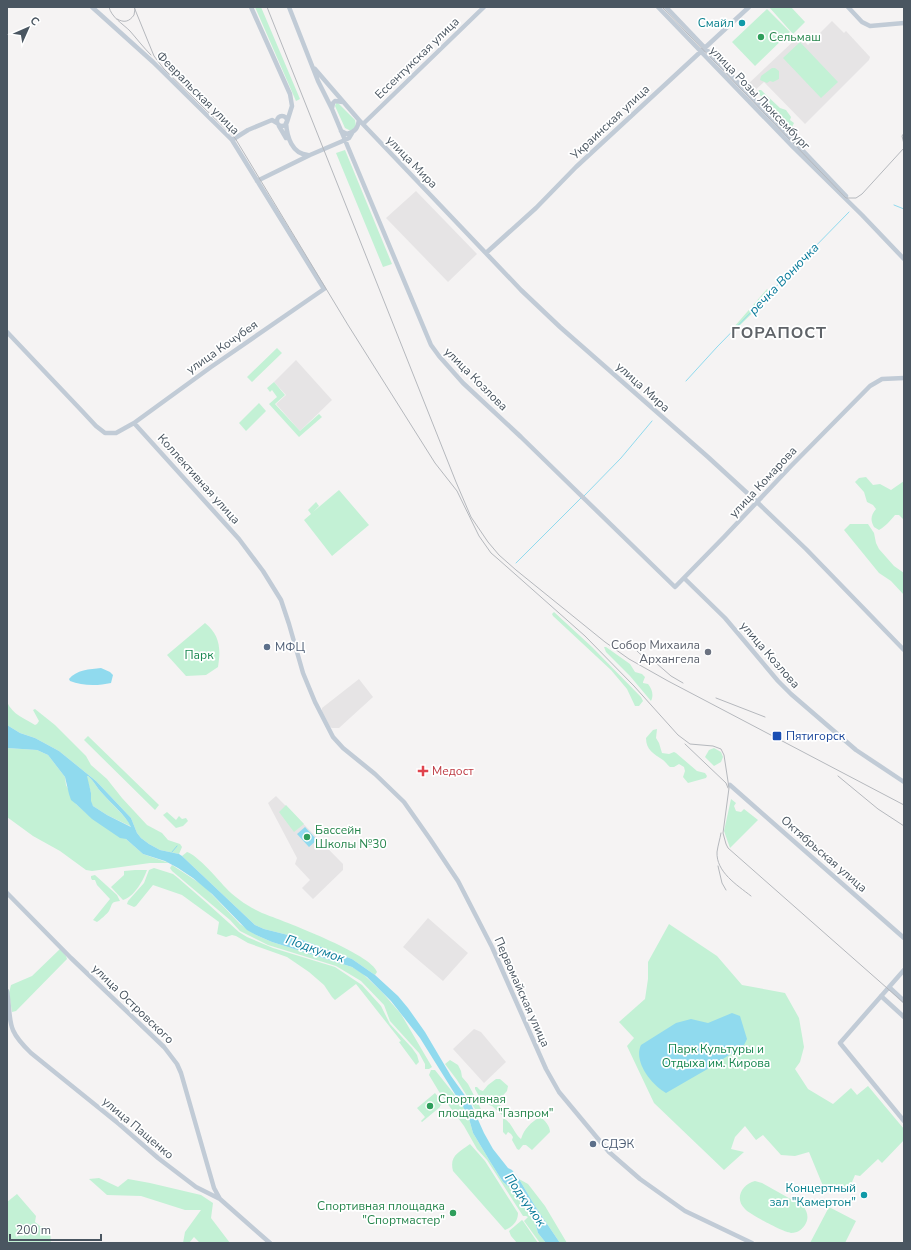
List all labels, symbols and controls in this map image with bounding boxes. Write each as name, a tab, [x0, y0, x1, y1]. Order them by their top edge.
north arrow	[8, 8, 48, 48]
text: С	[27, 13, 43, 30]
street label: Ессентукская улица	[371, 14, 463, 102]
place label: Смайл	[698, 15, 734, 31]
marker: Смайл	[737, 18, 747, 28]
place label: Сельмаш	[769, 29, 821, 45]
marker: Сельмаш	[756, 32, 766, 42]
street label: улица Розы Люксембург	[706, 43, 814, 154]
street label: Февральская улица	[153, 48, 243, 138]
street label: Украинская улица	[566, 81, 653, 164]
street label: улица Мира	[383, 132, 441, 192]
water label: речка Вонючка	[745, 239, 823, 319]
street label: улица Кочубея	[183, 316, 261, 378]
district label: ГОРАПОСТ	[731, 322, 827, 344]
street label: улица Козлова	[441, 344, 511, 414]
street label: улица Мира	[613, 359, 673, 415]
street label: Коллективная улица	[154, 430, 244, 528]
street label: улица Комарова	[726, 443, 800, 521]
street label: улица Козлова	[737, 618, 803, 692]
place label: Собор Михаила Архангела	[611, 637, 700, 667]
place label: МФЦ	[275, 639, 305, 655]
marker: МФЦ	[262, 642, 272, 652]
park label: Парк	[185, 647, 214, 663]
marker: Собор Михаила Архангела	[703, 647, 713, 657]
place label: Пятигорск	[786, 728, 846, 744]
marker: Пятигорск	[771, 730, 783, 742]
place label: Медост	[432, 763, 474, 779]
marker: Медост	[417, 765, 429, 777]
street label: Октябрьская улица	[778, 812, 870, 896]
place label: Бассейн Школы №30	[315, 822, 387, 852]
marker: Бассейн Школы №30	[302, 832, 312, 842]
water label: Подкумок	[283, 931, 347, 968]
street label: Первомайская улица	[491, 934, 553, 1050]
street label: улица Островского	[89, 961, 178, 1047]
park label: Парк Культуры и Отдыха им. Кирова	[662, 1041, 770, 1071]
place label: Спортивная площадка "Газпром"	[438, 1091, 554, 1121]
street label: улица Пащенко	[99, 1093, 177, 1163]
marker: Спортивная площадка "Газпром"	[425, 1101, 435, 1111]
place label: СДЭК	[601, 1136, 634, 1152]
marker: СДЭК	[588, 1139, 598, 1149]
water label: Подкумок	[500, 1170, 550, 1230]
place label: Концертный зал "Камертон"	[769, 1180, 856, 1210]
marker: Концертный зал "Камертон"	[859, 1190, 869, 1200]
place label: Спортивная площадка "Спортмастер"	[317, 1198, 445, 1228]
marker: Спортивная площадка "Спортмастер"	[448, 1208, 458, 1218]
scale bar	[10, 1216, 101, 1242]
text: 200 m	[16, 1222, 51, 1238]

